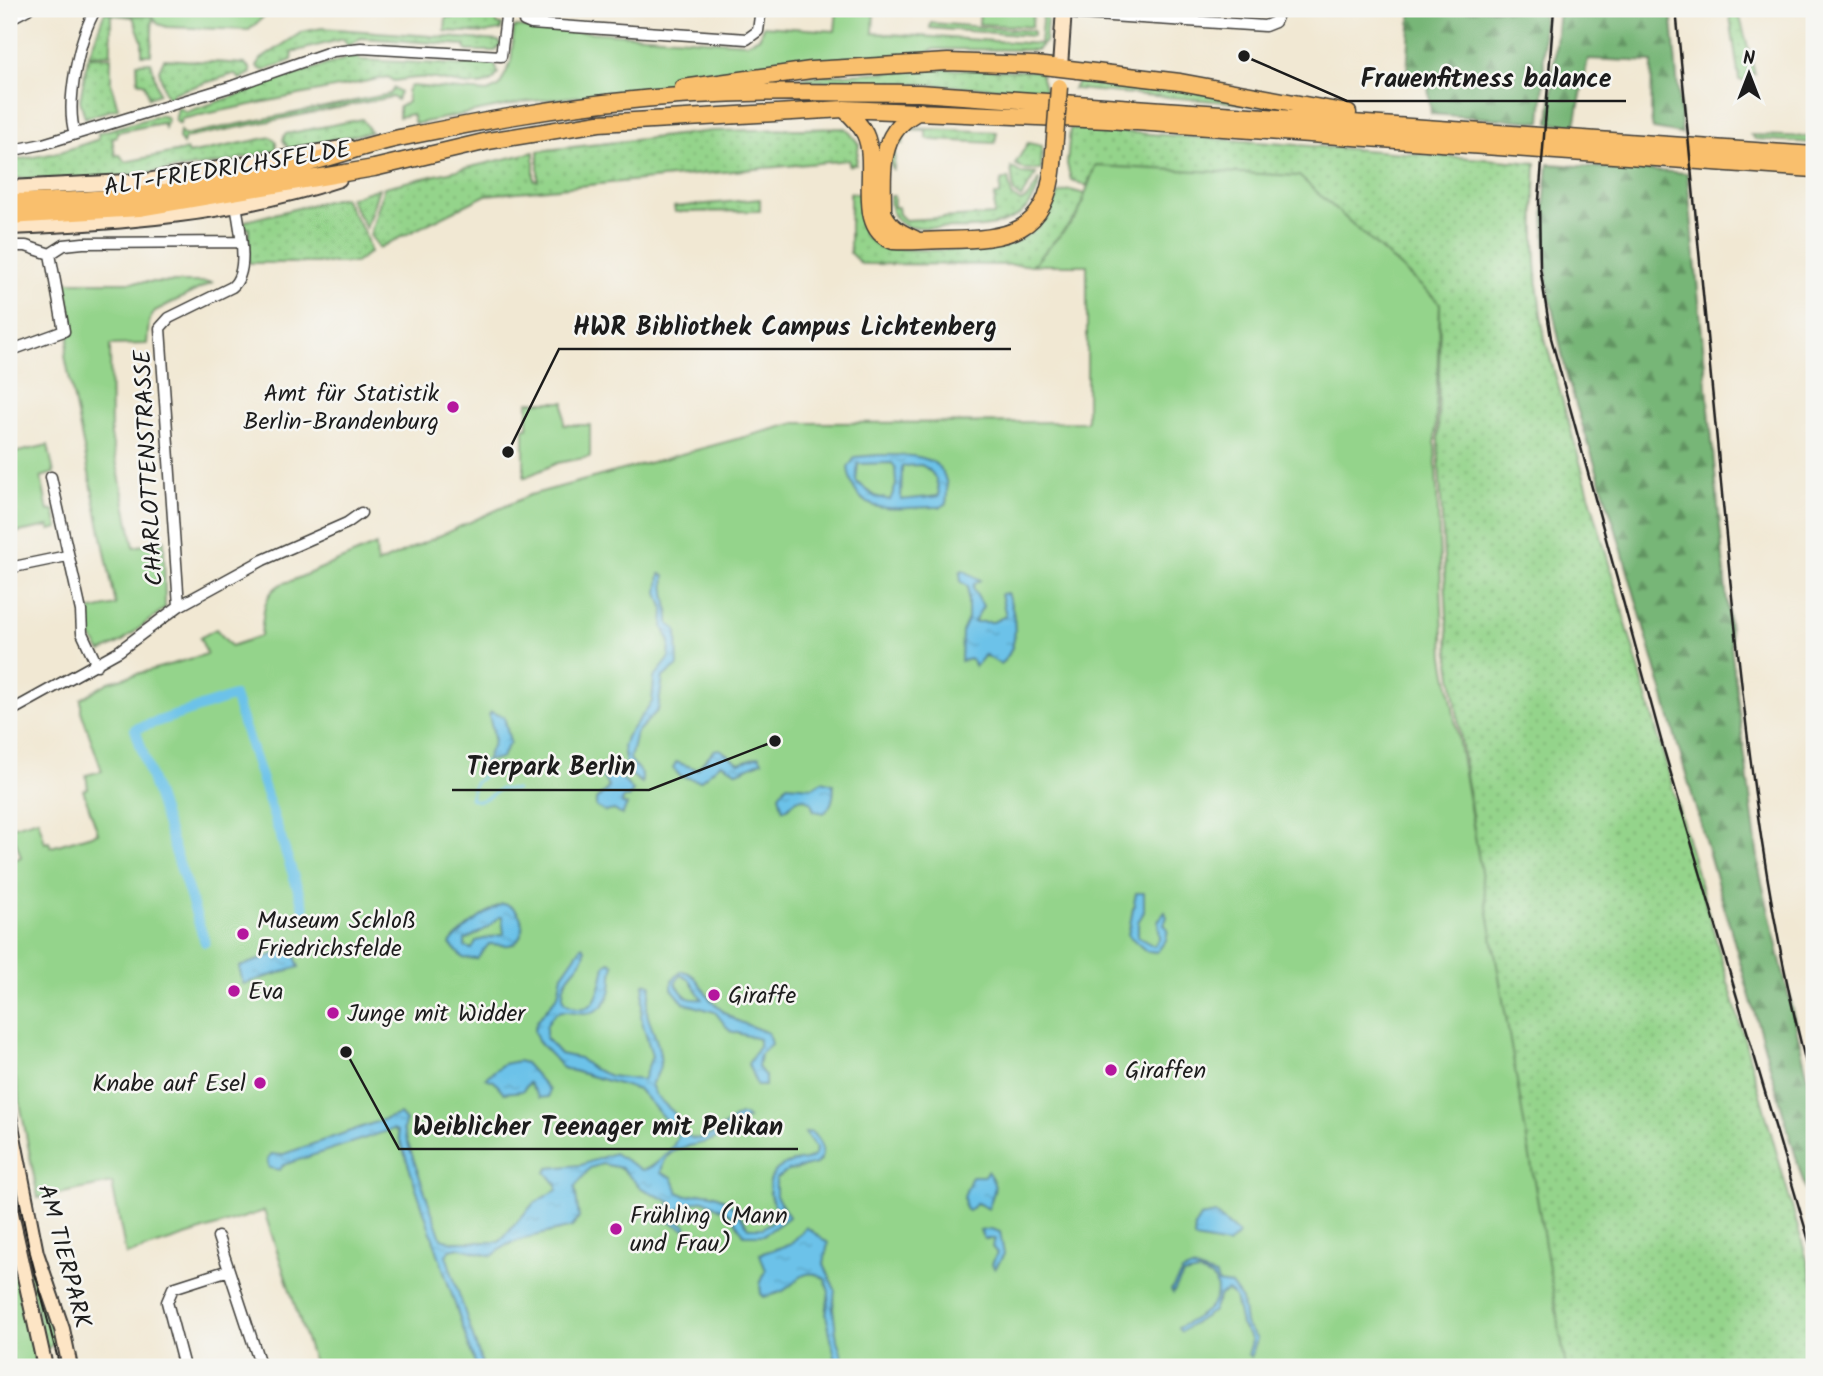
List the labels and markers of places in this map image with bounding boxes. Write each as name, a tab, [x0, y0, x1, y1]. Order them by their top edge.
callout: Frauenfitness balance	[1347, 54, 1626, 101]
callout: HWR Bibliothek Campus Lichtenberg	[559, 302, 1011, 349]
place label: Amt für Statistik Berlin-Brandenburg	[243, 375, 440, 442]
marker: Amt für Statistik Berlin-Brandenburg	[445, 399, 461, 415]
callout: Tierpark Berlin	[452, 743, 649, 790]
place label: Museum Schloß Friedrichsfelde	[257, 902, 416, 969]
marker: Museum Schloß Friedrichsfelde	[235, 926, 251, 942]
place label: Eva	[248, 973, 283, 1012]
place label: Giraffe	[728, 977, 797, 1016]
marker: Eva	[226, 983, 242, 999]
marker: Giraffe	[706, 987, 722, 1003]
place label: Junge mit Widder	[347, 995, 527, 1034]
marker: Junge mit Widder	[325, 1005, 341, 1021]
place label: Giraffen	[1125, 1052, 1206, 1091]
marker: Giraffen	[1103, 1062, 1119, 1078]
place label: Knabe auf Esel	[92, 1065, 246, 1104]
marker: Knabe auf Esel	[252, 1075, 268, 1091]
callout: Weiblicher Teenager mit Pelikan	[399, 1102, 798, 1149]
place label: Frühling (Mann und Frau)	[630, 1197, 788, 1264]
marker: Frühling (Mann und Frau)	[608, 1221, 624, 1237]

